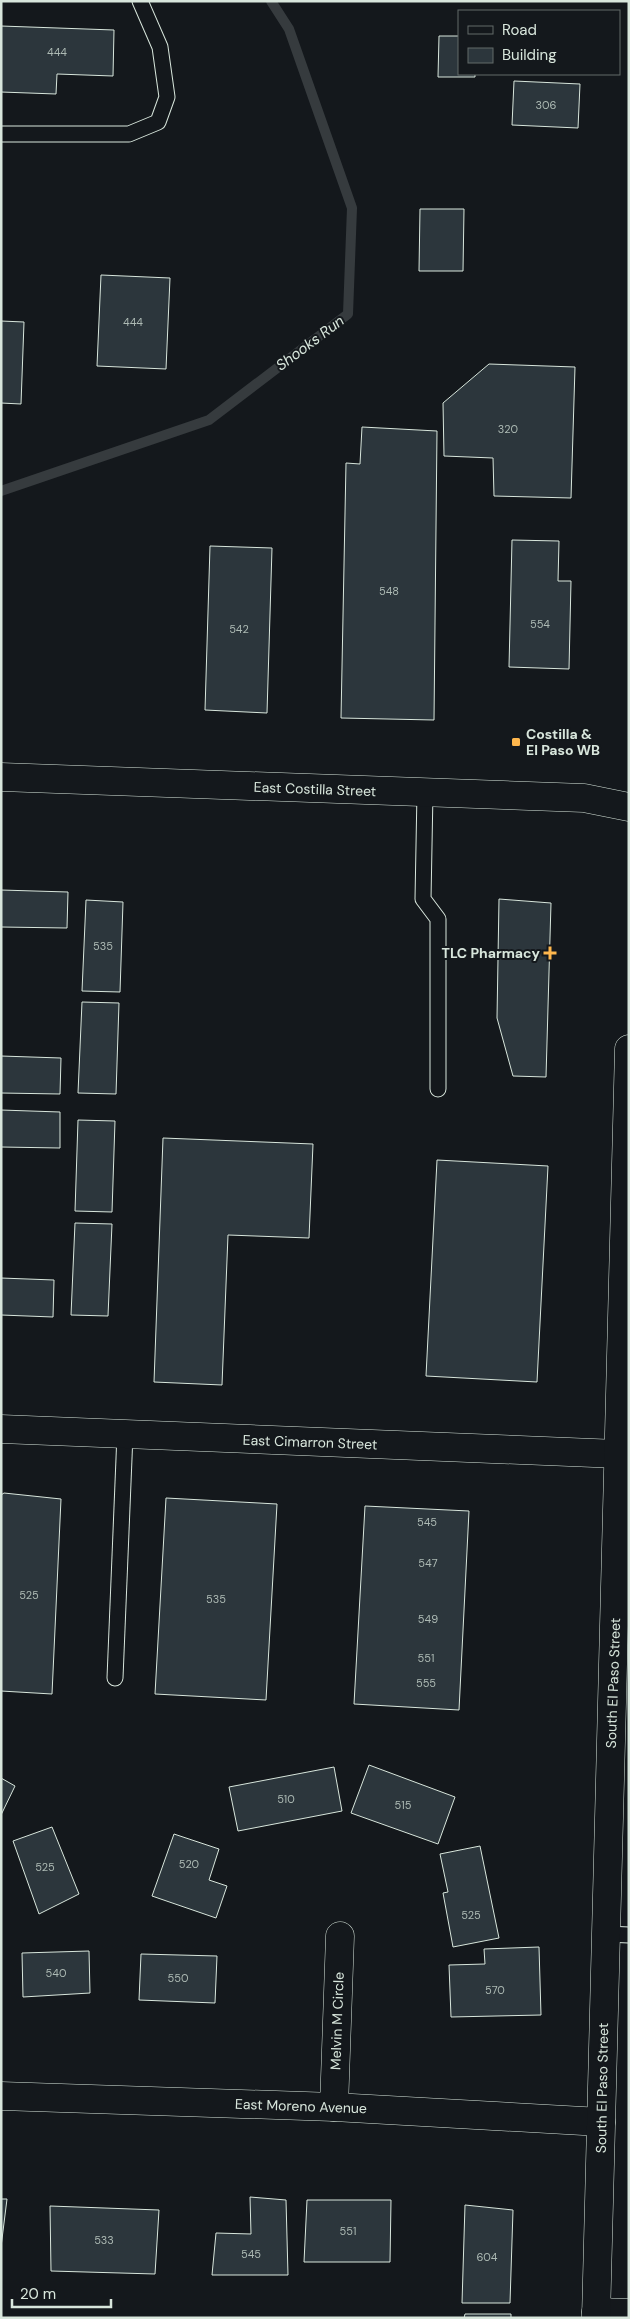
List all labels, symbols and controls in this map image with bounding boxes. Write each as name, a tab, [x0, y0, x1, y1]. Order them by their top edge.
legend	[458, 10, 620, 75]
text: Road	[502, 20, 537, 40]
house number: 444	[47, 45, 67, 59]
text: Building	[502, 45, 557, 65]
house number: 306	[536, 98, 557, 112]
water label: Shooks Run	[272, 311, 349, 375]
house number: 444	[123, 315, 143, 329]
house number: 320	[498, 422, 518, 436]
house number: 548	[379, 584, 399, 598]
house number: 554	[530, 617, 550, 631]
house number: 542	[229, 622, 249, 636]
place label: Costilla & El Paso WB	[526, 725, 600, 759]
marker: Costilla & El Paso WB	[510, 736, 522, 748]
street label: East Costilla Street	[253, 778, 377, 800]
house number: 535	[93, 939, 113, 953]
place label: TLC Pharmacy	[442, 944, 541, 962]
marker: TLC Pharmacy	[544, 947, 556, 959]
street label: East Cimarron Street	[242, 1431, 378, 1453]
house number: 545	[417, 1515, 437, 1529]
house number: 547	[418, 1556, 438, 1570]
house number: 525	[19, 1588, 39, 1602]
house number: 535	[206, 1592, 226, 1606]
house number: 549	[418, 1612, 438, 1626]
street label: South El Paso Street	[602, 1617, 624, 1749]
house number: 551	[418, 1651, 434, 1665]
house number: 555	[416, 1676, 436, 1690]
house number: 510	[277, 1792, 295, 1806]
house number: 515	[395, 1798, 412, 1812]
house number: 520	[179, 1857, 199, 1871]
house number: 525	[35, 1860, 55, 1874]
house number: 525	[461, 1908, 481, 1922]
house number: 540	[46, 1966, 66, 1980]
house number: 550	[168, 1971, 188, 1985]
street label: Melvin M Circle	[326, 1972, 348, 2070]
house number: 570	[485, 1983, 505, 1997]
street label: South El Paso Street	[592, 2023, 612, 2153]
street label: East Moreno Avenue	[235, 2095, 367, 2117]
house number: 551	[340, 2224, 356, 2238]
house number: 533	[94, 2233, 114, 2247]
house number: 545	[241, 2247, 261, 2261]
house number: 604	[476, 2250, 498, 2264]
scale bar	[12, 2276, 111, 2308]
text: 20 m	[20, 2284, 56, 2304]

